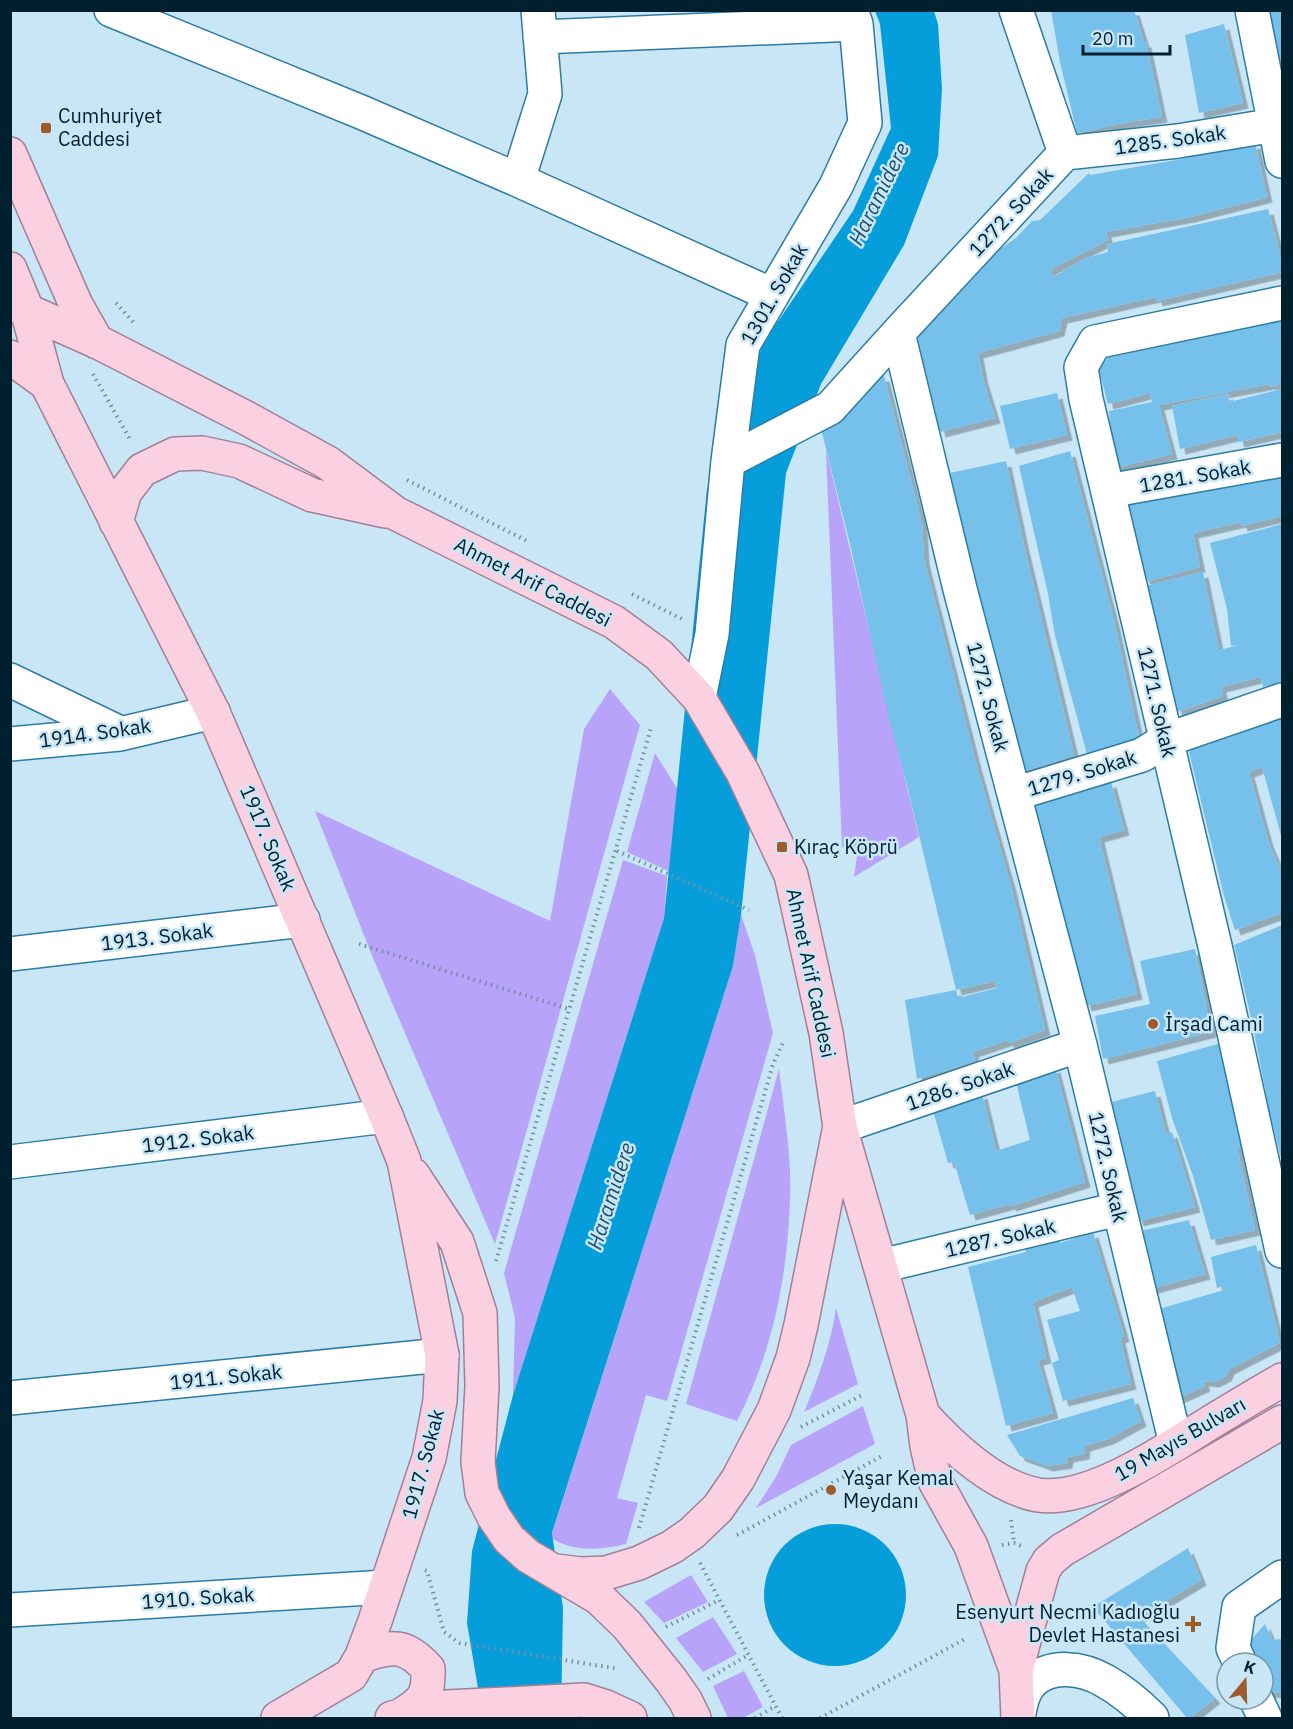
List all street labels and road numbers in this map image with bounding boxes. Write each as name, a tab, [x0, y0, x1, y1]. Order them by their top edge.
street label: 1285. Sokak	[1112, 118, 1228, 161]
street label: 1272. Sokak	[962, 161, 1059, 262]
street label: 1301. Sokak	[734, 238, 814, 349]
street label: 1281. Sokak	[1137, 452, 1253, 499]
street label: Ahmet Arif Caddesi	[450, 530, 616, 633]
street label: 1272. Sokak	[961, 639, 1016, 755]
street label: 1271. Sokak	[1132, 644, 1183, 760]
street label: 1914. Sokak	[37, 711, 153, 754]
street label: 1279. Sokak	[1024, 743, 1140, 802]
street label: 1917. Sokak	[234, 781, 303, 895]
street label: Ahmet Arif Caddesi	[780, 886, 843, 1060]
street label: 1913. Sokak	[99, 916, 215, 957]
street label: 1286. Sokak	[902, 1054, 1018, 1117]
street label: 1272. Sokak	[1083, 1109, 1134, 1225]
street label: 1912. Sokak	[140, 1118, 256, 1159]
street label: 1287. Sokak	[942, 1212, 1058, 1263]
street label: 1911. Sokak	[169, 1357, 284, 1396]
street label: 19 Mayıs Bulvarı	[1109, 1390, 1250, 1487]
street label: 1917. Sokak	[395, 1406, 450, 1522]
street label: 1910. Sokak	[141, 1580, 256, 1615]

